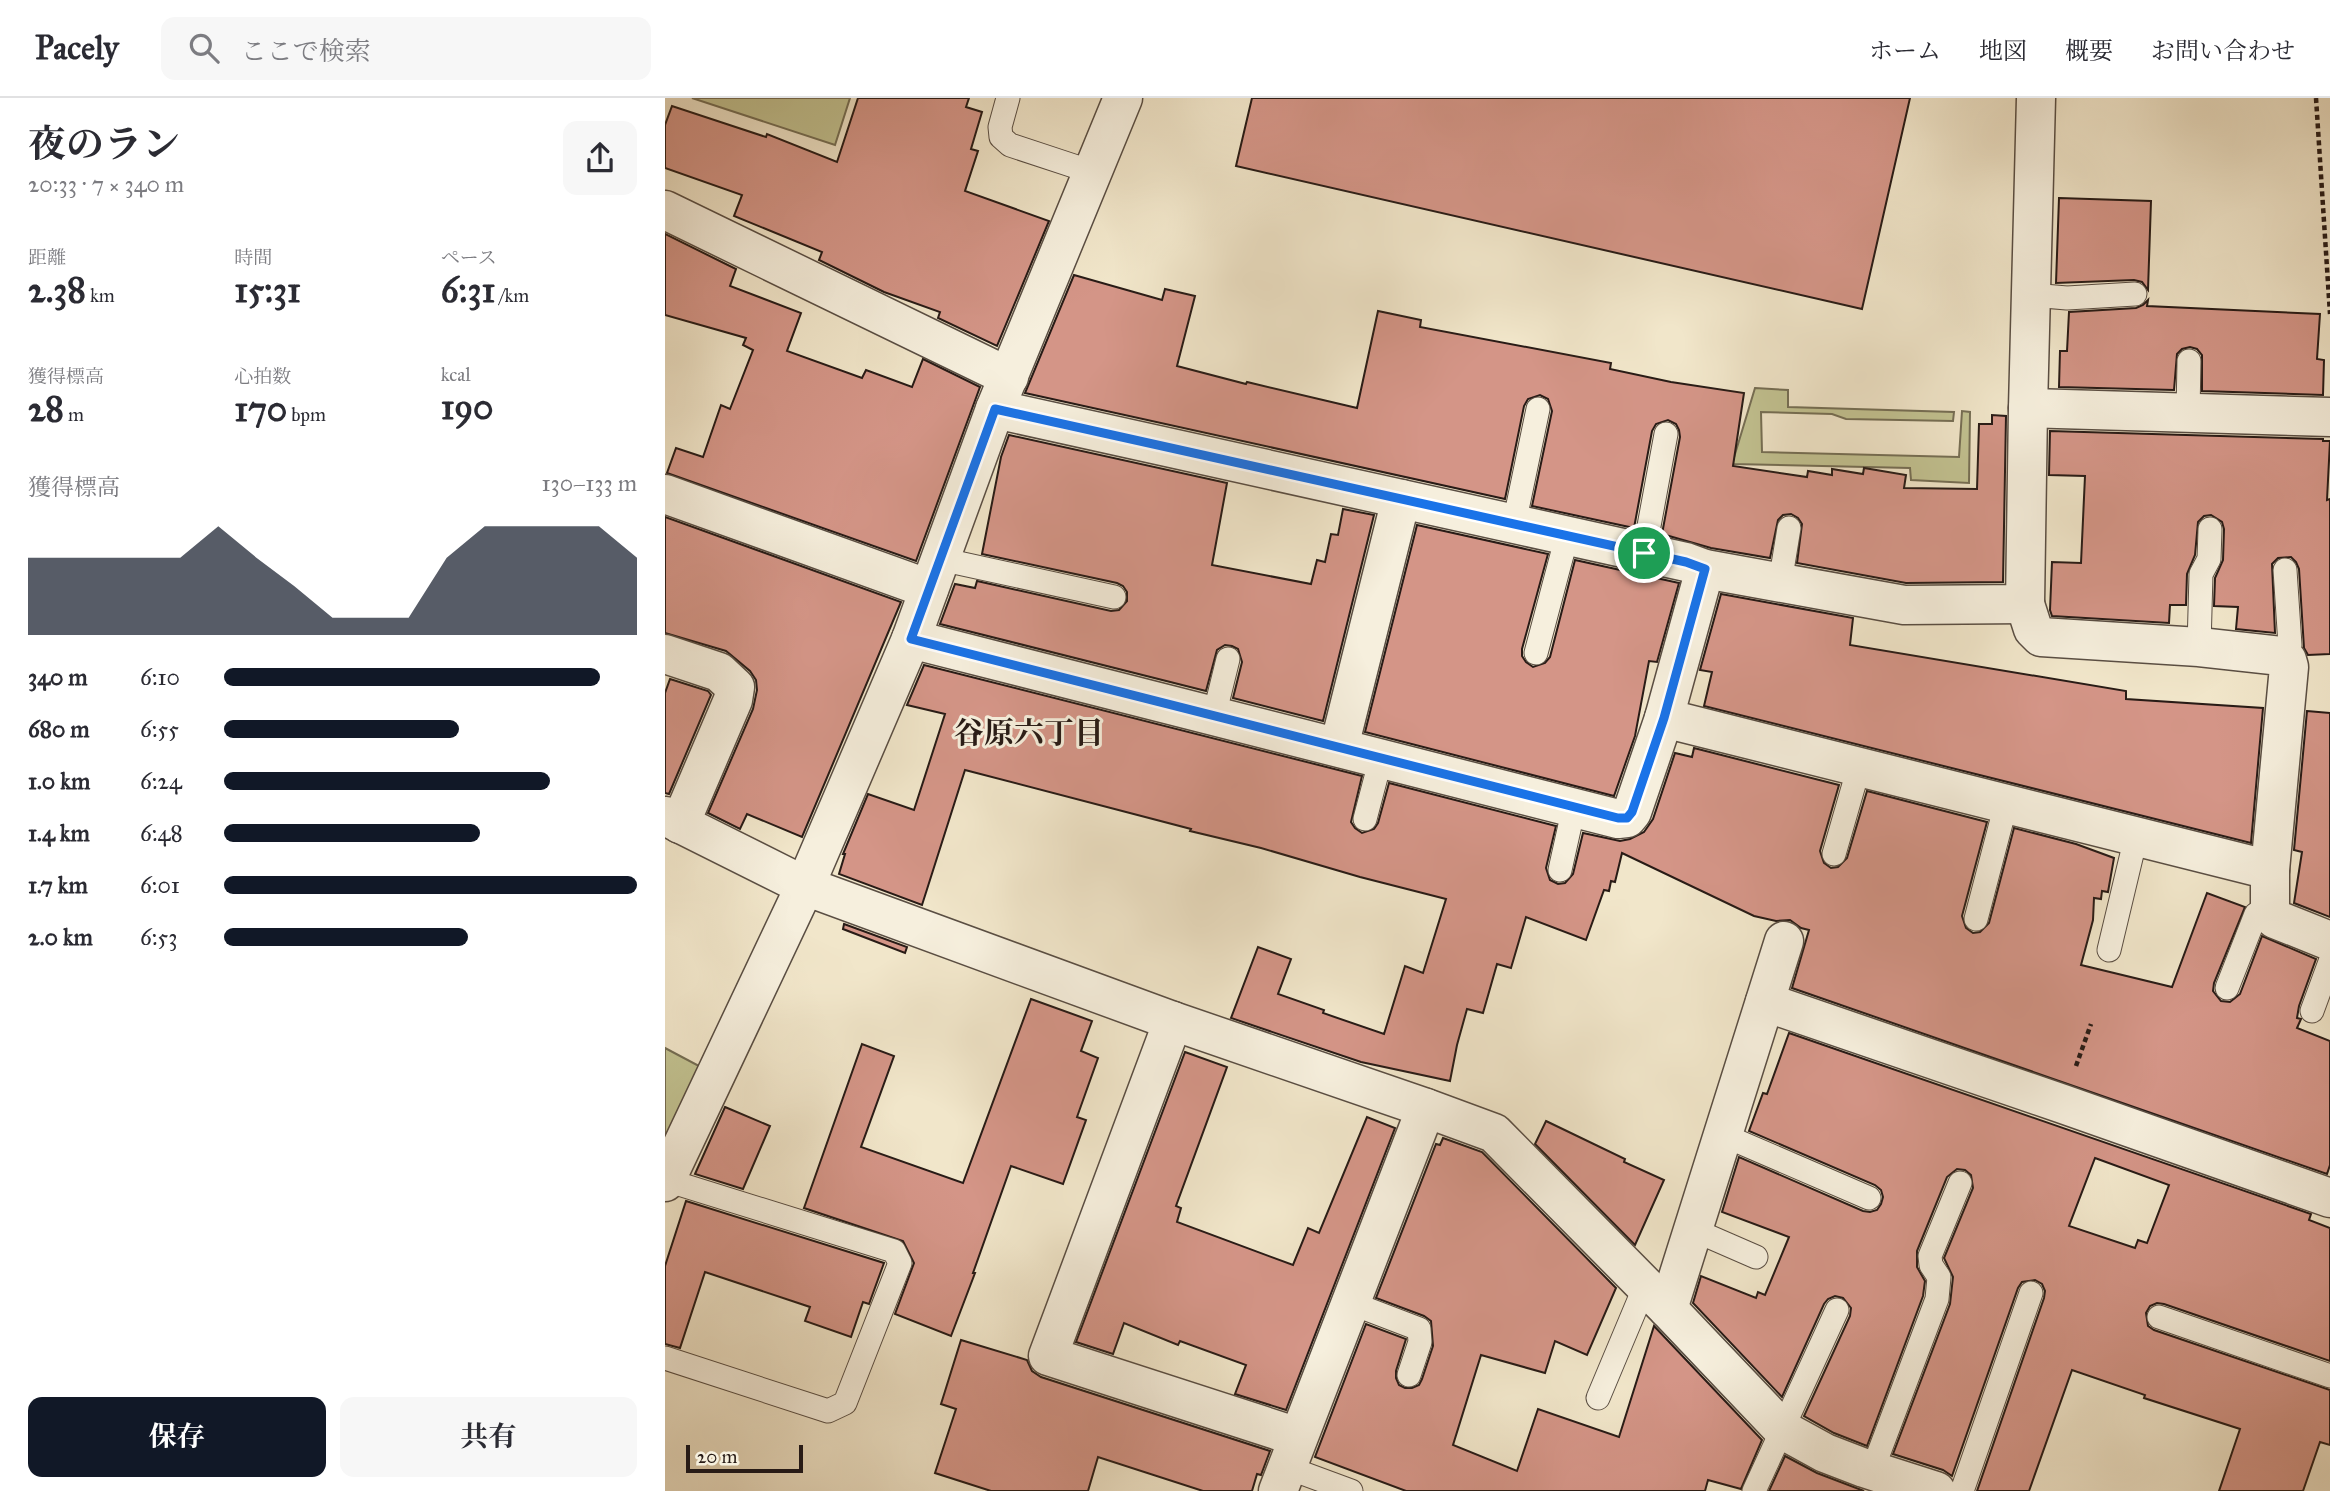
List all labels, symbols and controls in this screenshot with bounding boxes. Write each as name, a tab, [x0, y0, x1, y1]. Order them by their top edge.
search box	[161, 17, 651, 80]
text: Pacely	[35, 28, 119, 68]
icon: search	[185, 29, 223, 67]
text: ここで検索	[241, 35, 371, 67]
text: ホーム	[1869, 36, 1941, 66]
text: 地図	[1979, 36, 2027, 66]
text: 概要	[2065, 36, 2113, 66]
text: お問い合わせ	[2151, 36, 2295, 66]
text: 夜のラン	[28, 121, 180, 167]
button: share	[563, 121, 637, 195]
text: 20:33 · 7 × 340 m	[28, 170, 184, 198]
text: 距離	[28, 246, 66, 269]
text: 時間	[234, 246, 272, 269]
text: ペース	[441, 246, 497, 269]
text: 2.38	[28, 269, 86, 312]
text: 15:31	[234, 269, 301, 312]
text: 6:31	[441, 269, 495, 312]
text: km	[86, 284, 115, 307]
text: /km	[495, 284, 529, 307]
text: kcal	[441, 363, 471, 386]
text: 獲得標高	[28, 365, 104, 388]
text: 心拍数	[234, 365, 291, 388]
text: 190	[441, 386, 493, 429]
text: 28	[28, 388, 64, 431]
text: 170	[234, 388, 287, 431]
text: m	[64, 403, 84, 426]
text: bpm	[287, 403, 326, 426]
text: 130–133 m	[542, 469, 637, 497]
text: 獲得標高	[28, 473, 120, 501]
pin	[1614, 523, 1674, 583]
icon: arrive	[1625, 534, 1663, 572]
text: 340 m	[28, 663, 88, 691]
text: 6:10	[140, 663, 180, 691]
text: 680 m	[28, 715, 90, 743]
text: 6:55	[140, 715, 179, 743]
district label: 谷原六丁目	[954, 715, 1104, 751]
text: 1.0 km	[28, 767, 90, 795]
text: 6:24	[140, 767, 182, 795]
text: 1.4 km	[28, 819, 90, 847]
text: 6:48	[140, 819, 183, 847]
text: 1.7 km	[28, 871, 88, 899]
text: 6:01	[140, 871, 180, 899]
text: 2.0 km	[28, 923, 93, 951]
text: 6:53	[140, 923, 177, 951]
button: 保存	[28, 1397, 326, 1477]
button: 共有	[340, 1397, 637, 1477]
scale bar	[686, 1442, 803, 1474]
text: 20 m	[697, 1445, 738, 1468]

